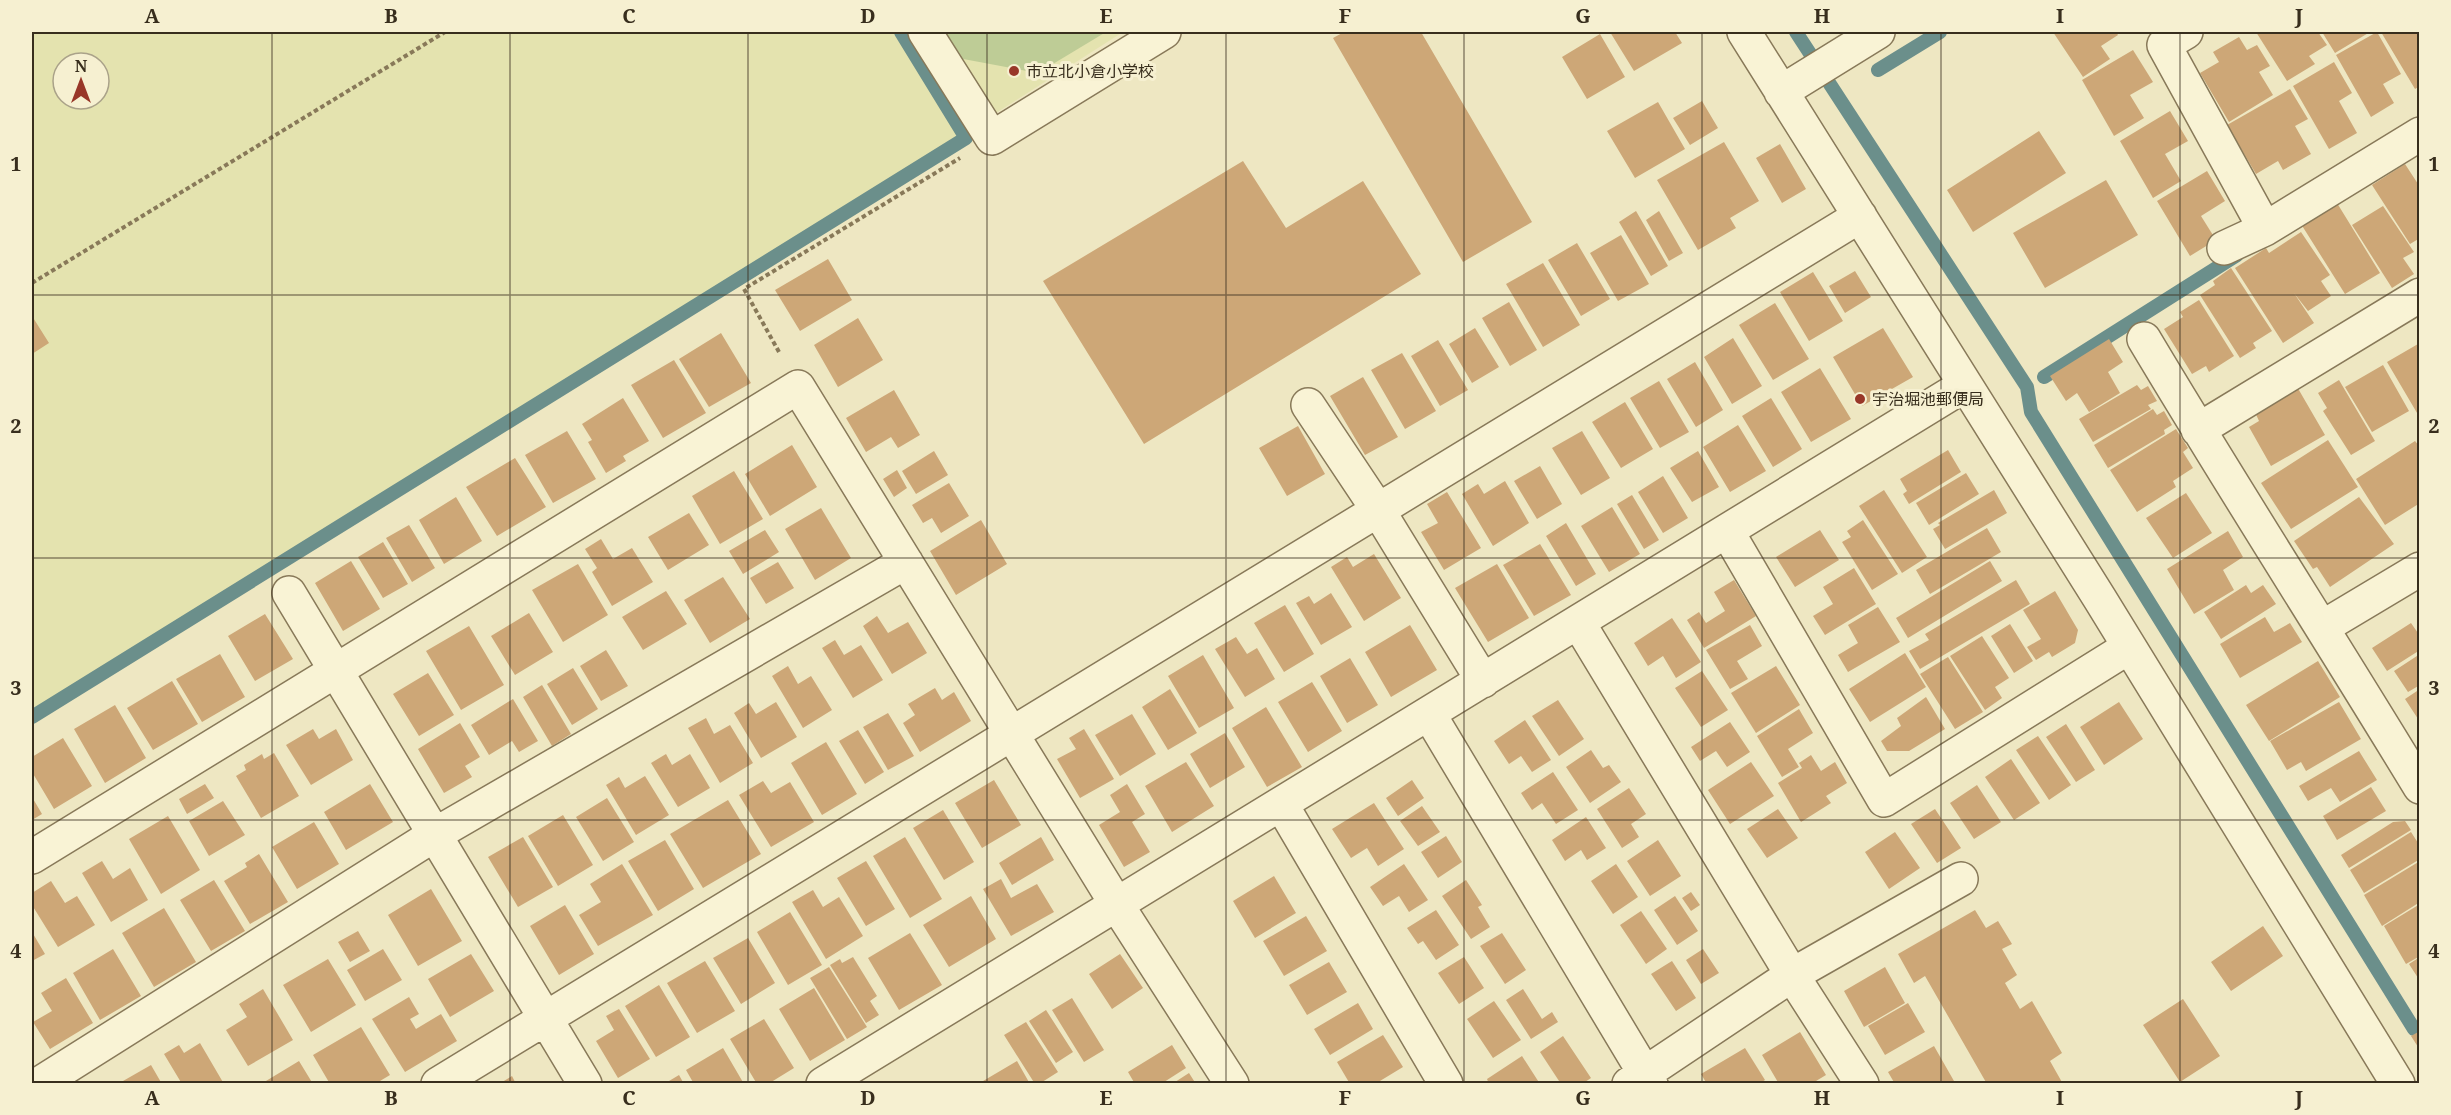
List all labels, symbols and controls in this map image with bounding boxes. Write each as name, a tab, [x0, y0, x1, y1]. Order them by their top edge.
text: A	[144, 2, 160, 29]
text: B	[384, 2, 398, 29]
text: C	[622, 2, 636, 29]
text: D	[860, 2, 876, 29]
text: E	[1099, 2, 1113, 29]
text: F	[1339, 2, 1351, 29]
text: G	[1575, 2, 1591, 29]
text: H	[1814, 2, 1830, 29]
text: I	[2056, 2, 2064, 29]
text: J	[2294, 2, 2303, 29]
north arrow	[51, 51, 111, 111]
text: N	[75, 55, 88, 77]
place label: 市立北小倉小学校	[1026, 60, 1154, 82]
marker: 市立北小倉小学校	[1007, 64, 1021, 78]
text: 1	[10, 150, 22, 177]
text: 1	[2428, 150, 2440, 177]
place label: 宇治堀池郵便局	[1872, 388, 1984, 410]
marker: 宇治堀池郵便局	[1853, 392, 1867, 406]
text: 2	[10, 412, 22, 439]
text: 2	[2428, 412, 2440, 439]
text: 3	[10, 674, 22, 701]
text: 3	[2428, 674, 2440, 701]
text: 4	[10, 937, 22, 964]
text: 4	[2428, 937, 2440, 964]
text: A	[144, 1084, 160, 1111]
text: B	[384, 1084, 398, 1111]
text: C	[622, 1084, 636, 1111]
text: D	[860, 1084, 876, 1111]
text: E	[1099, 1084, 1113, 1111]
text: F	[1339, 1084, 1351, 1111]
text: G	[1575, 1084, 1591, 1111]
text: H	[1814, 1084, 1830, 1111]
text: I	[2056, 1084, 2064, 1111]
text: J	[2294, 1084, 2303, 1111]

